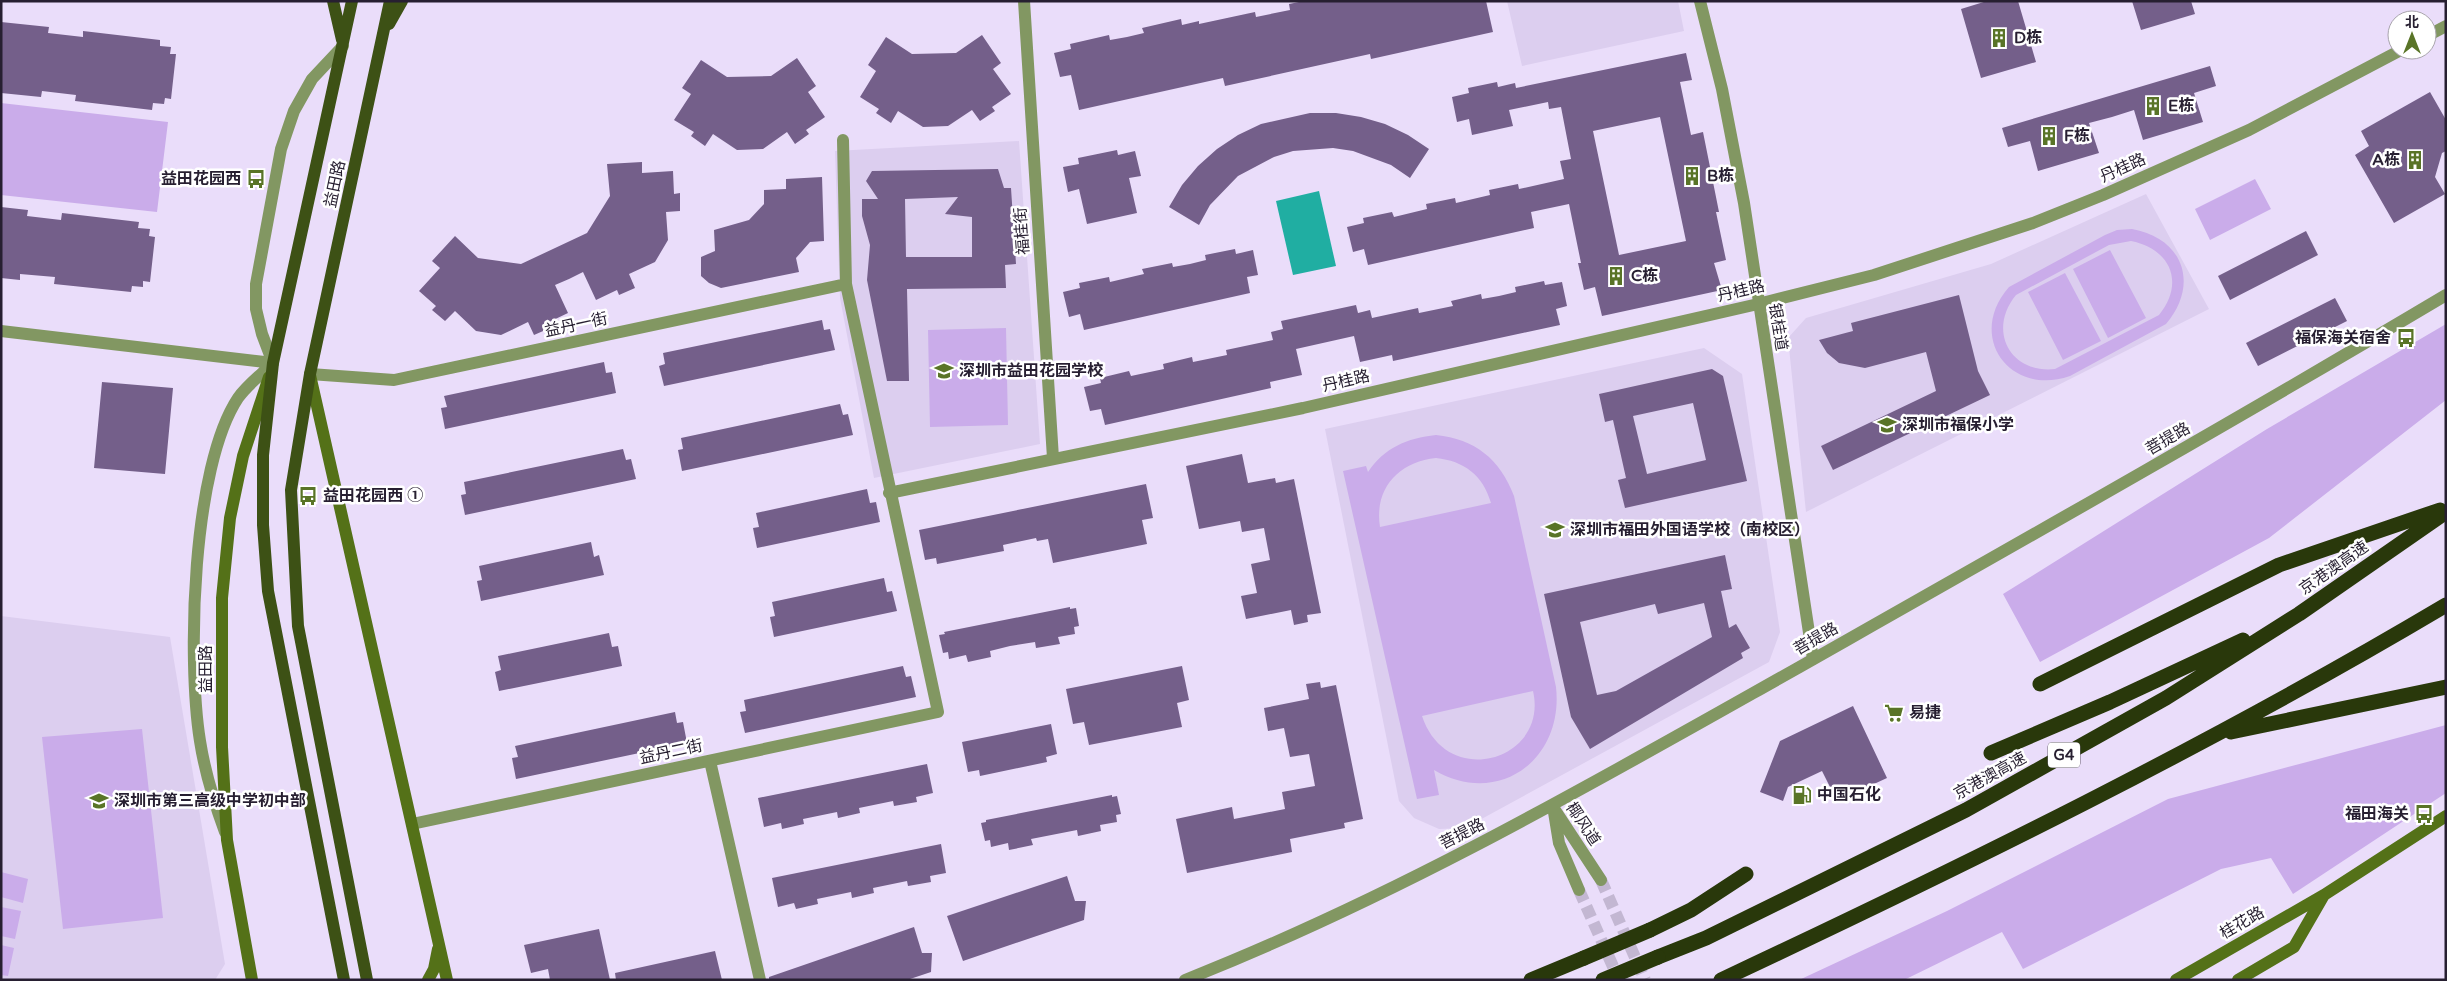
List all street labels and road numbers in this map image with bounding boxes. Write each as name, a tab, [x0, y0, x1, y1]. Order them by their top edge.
street label: 丹桂路	[2097, 149, 2149, 187]
street label: 益田路	[320, 158, 350, 210]
street label: 福桂街	[1010, 206, 1034, 256]
street label: 丹桂路	[1715, 276, 1767, 306]
street label: 银桂道	[1764, 302, 1792, 352]
street label: 益丹一街	[543, 309, 609, 341]
street label: 丹桂路	[1320, 366, 1372, 396]
street label: 菩提路	[2142, 418, 2194, 460]
street label: 京港澳高速	[2295, 537, 2373, 599]
street label: 菩提路	[1790, 618, 1842, 660]
street label: 益田路	[196, 645, 216, 693]
street label: 益丹二街	[638, 736, 704, 768]
road number: G4	[2048, 742, 2080, 768]
street label: 京港澳高速	[1950, 748, 2030, 804]
street label: 椰风道	[1561, 799, 1605, 849]
street label: 菩提路	[1436, 814, 1488, 854]
street label: 桂花路	[2216, 902, 2268, 944]

